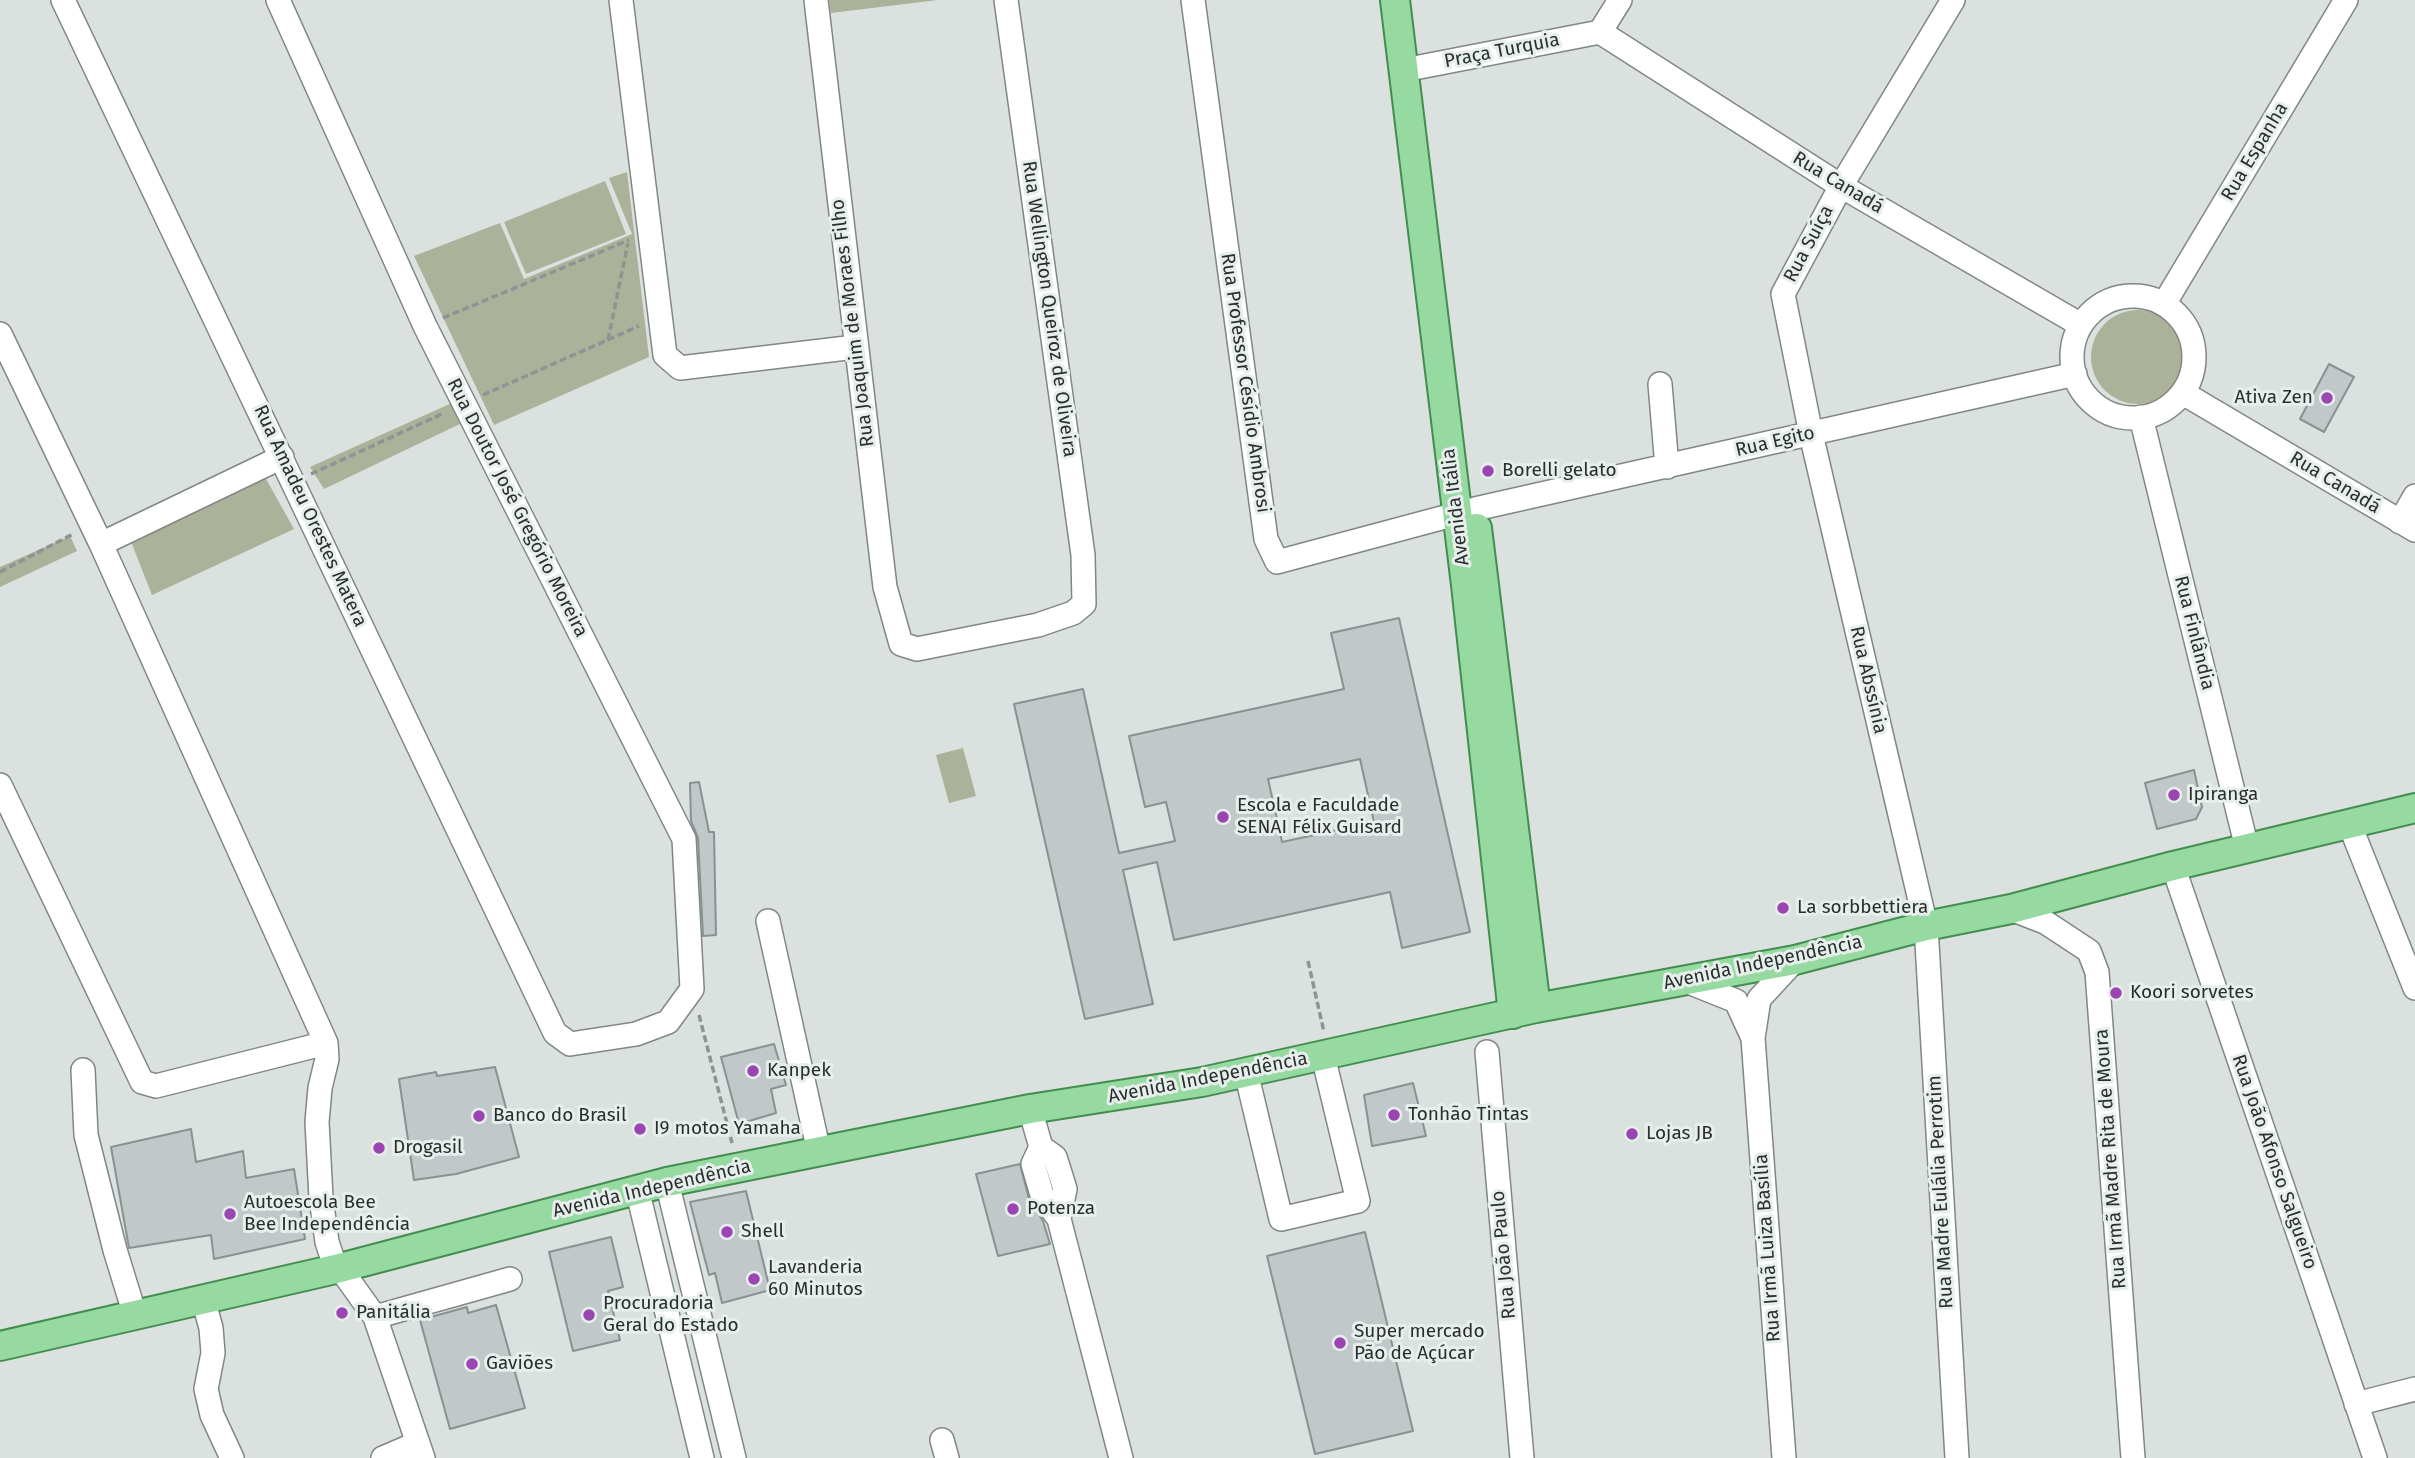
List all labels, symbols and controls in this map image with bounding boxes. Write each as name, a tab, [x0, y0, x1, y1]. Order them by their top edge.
street label: Praça Turquia	[1442, 29, 1562, 73]
street label: Rua Espanha	[2217, 99, 2293, 205]
street label: Rua Canadá	[1788, 147, 1888, 219]
street label: Rua Wellington Queiroz de Oliveira	[1017, 159, 1081, 459]
street label: Rua Joaquim de Moraes Filho	[826, 198, 880, 448]
street label: Rua Suíça	[1779, 202, 1839, 286]
street label: Rua Professor Césídio Ambrosi	[1215, 252, 1275, 514]
street label: Rua Doutor José Gregório Moreira	[442, 375, 592, 641]
place label: Ativa Zen	[2234, 387, 2313, 409]
marker: Ativa Zen	[2319, 390, 2335, 406]
street label: Rua Amadeu Orestes Matera	[248, 401, 372, 631]
street label: Rua Egito	[1733, 422, 1817, 462]
street label: Avenida Itália	[1438, 447, 1474, 567]
street label: Rua Canadá	[2285, 447, 2385, 519]
place label: Borelli gelato	[1502, 460, 1617, 482]
marker: Borelli gelato	[1480, 463, 1496, 479]
street label: Rua Finlândia	[2169, 573, 2219, 693]
street label: Rua Abssínia	[1845, 624, 1891, 736]
place label: Ipiranga	[2188, 784, 2258, 806]
marker: Ipiranga	[2166, 787, 2182, 803]
place label: Escola e Faculdade SENAI Félix Guisard	[1237, 795, 1402, 839]
marker: Escola e Faculdade SENAI Félix Guisard	[1215, 809, 1231, 825]
place label: La sorbbettiera	[1797, 897, 1928, 919]
marker: La sorbbettiera	[1775, 900, 1791, 916]
street label: Avenida Independência	[1662, 931, 1864, 995]
place label: Koori sorvetes	[2130, 982, 2254, 1004]
marker: Koori sorvetes	[2108, 985, 2124, 1001]
street label: Rua Irmã Madre Rita de Moura	[2091, 1028, 2131, 1290]
street label: Avenida Independência	[1106, 1047, 1310, 1109]
street label: Rua João Afonso Salgueiro	[2226, 1052, 2322, 1272]
place label: Kanpek	[767, 1060, 831, 1082]
marker: Kanpek	[745, 1063, 761, 1079]
street label: Rua Madre Eulália Perrotim	[1923, 1075, 1959, 1309]
place label: Tonhão Tintas	[1408, 1104, 1529, 1126]
place label: Banco do Brasil	[493, 1105, 627, 1127]
marker: Tonhão Tintas	[1386, 1107, 1402, 1123]
marker: Banco do Brasil	[471, 1108, 487, 1124]
place label: I9 motos Yamaha	[654, 1118, 801, 1140]
marker: I9 motos Yamaha	[632, 1121, 648, 1137]
place label: Lojas JB	[1646, 1123, 1713, 1145]
marker: Lojas JB	[1624, 1126, 1640, 1142]
place label: Drogasil	[393, 1137, 463, 1159]
marker: Drogasil	[371, 1140, 387, 1156]
street label: Rua Irmã Luiza Basília	[1750, 1153, 1786, 1343]
street label: Avenida Independência	[551, 1155, 753, 1223]
street label: Rua João Paulo	[1487, 1190, 1521, 1320]
place label: Autoescola Bee Bee Independência	[244, 1192, 410, 1236]
place label: Potenza	[1027, 1198, 1095, 1220]
marker: Potenza	[1005, 1201, 1021, 1217]
marker: Autoescola Bee Bee Independência	[222, 1206, 238, 1222]
place label: Shell	[741, 1221, 784, 1243]
marker: Shell	[719, 1224, 735, 1240]
place label: Lavanderia 60 Minutos	[768, 1257, 863, 1301]
marker: Lavanderia 60 Minutos	[746, 1271, 762, 1287]
place label: Procuradoria Geral do Estado	[603, 1293, 739, 1337]
place label: Panitália	[356, 1302, 431, 1324]
marker: Panitália	[334, 1305, 350, 1321]
marker: Procuradoria Geral do Estado	[581, 1307, 597, 1323]
place label: Super mercado Pão de Açúcar	[1354, 1321, 1485, 1365]
marker: Super mercado Pão de Açúcar	[1332, 1335, 1348, 1351]
place label: Gaviões	[486, 1353, 553, 1375]
marker: Gaviões	[464, 1356, 480, 1372]

